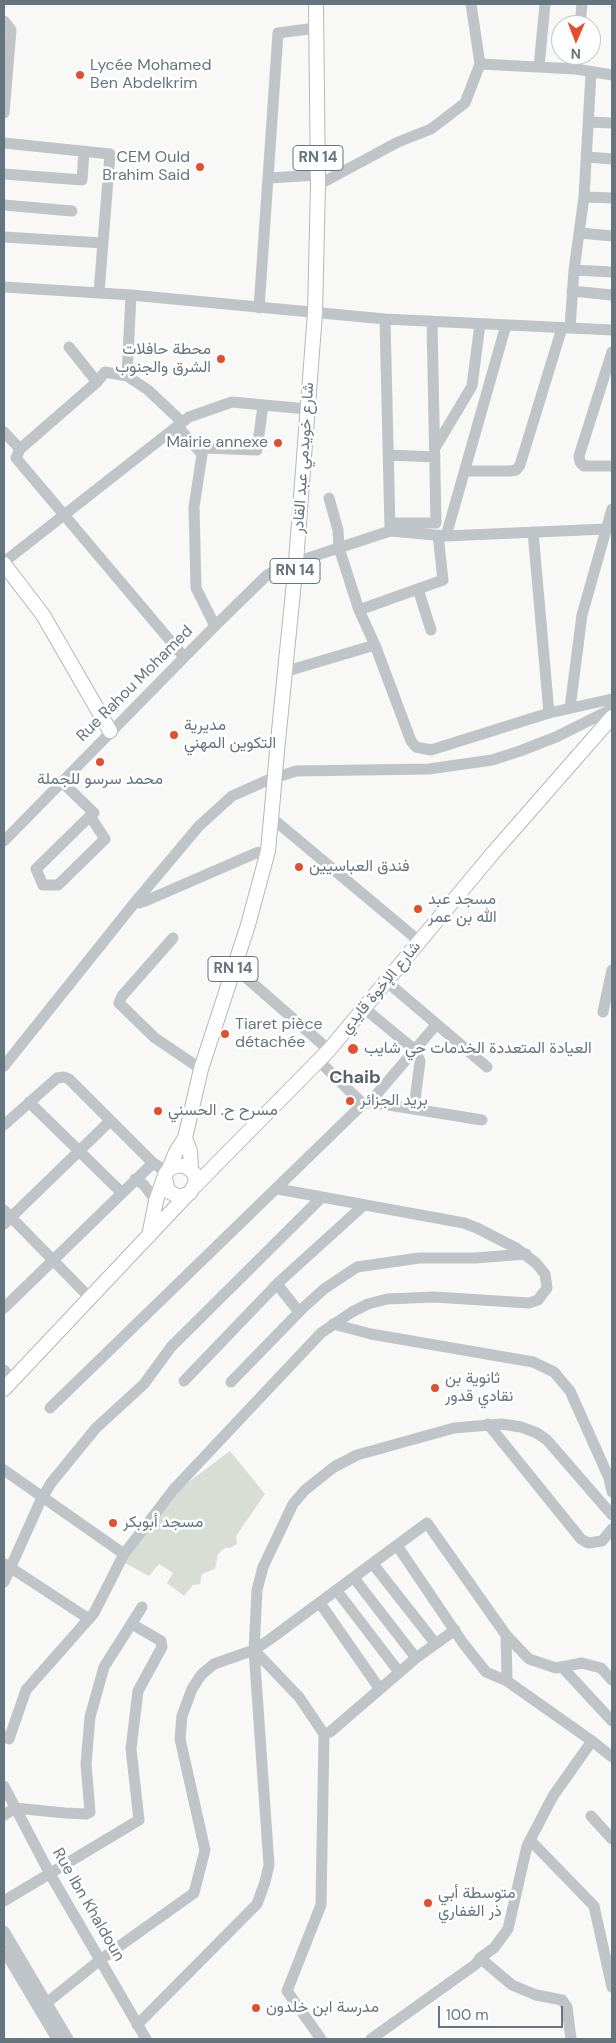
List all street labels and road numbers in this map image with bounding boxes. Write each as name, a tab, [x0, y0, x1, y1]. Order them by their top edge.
road number: RN 14	[293, 146, 343, 170]
street label: شارع خويدمي عبد القادر	[289, 382, 319, 534]
road number: RN 14	[270, 558, 320, 584]
street label: Rue Rahou Mohamed	[73, 622, 197, 746]
street label: شارع الإخوة قايدي	[337, 938, 425, 1038]
road number: RN 14	[208, 956, 258, 982]
street label: Rue Ibn Khaldoun	[48, 1845, 128, 1965]

